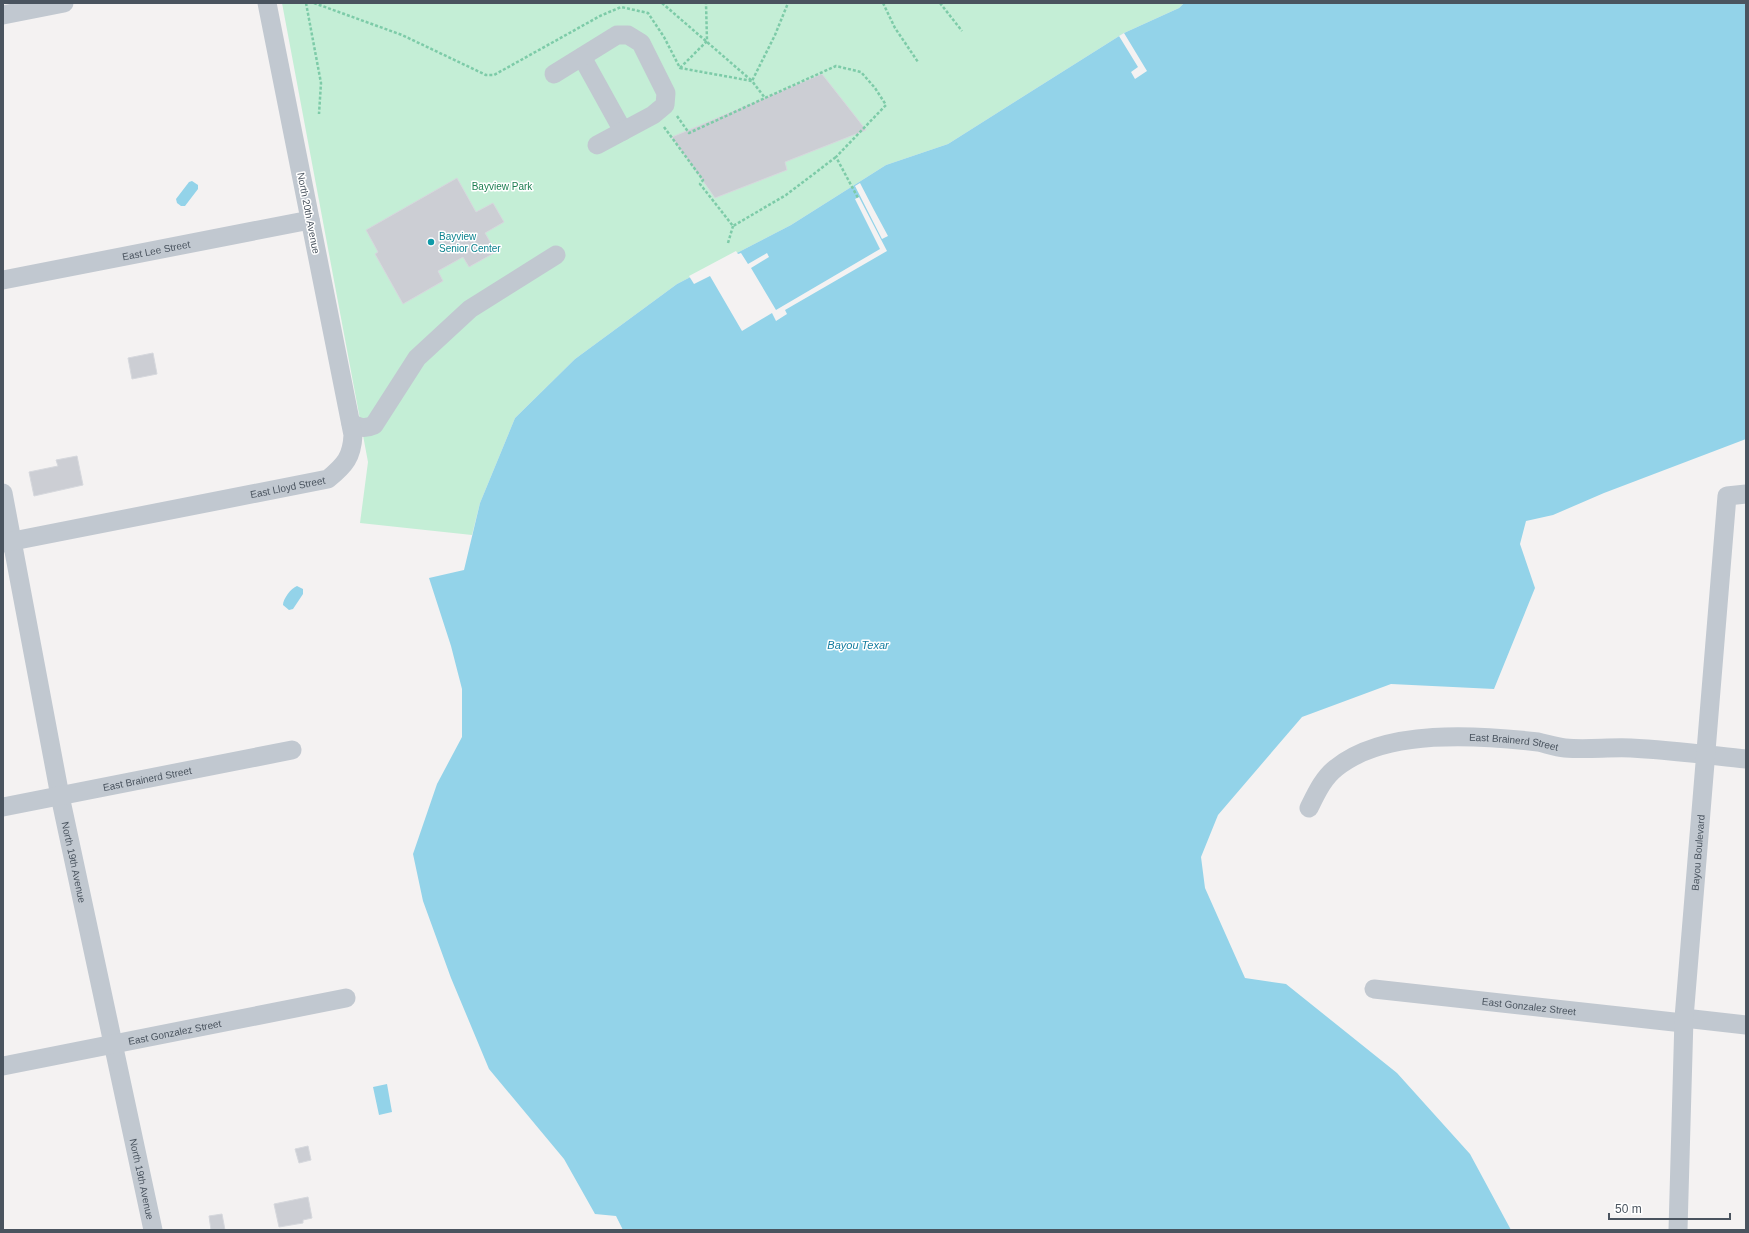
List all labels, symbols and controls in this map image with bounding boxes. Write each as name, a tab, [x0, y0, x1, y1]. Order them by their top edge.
street label: North 20th Avenue	[295, 171, 322, 255]
park label: Bayview Park	[472, 181, 533, 192]
place label: Bayview Senior Center	[439, 231, 501, 254]
marker: Bayview Senior Center	[426, 237, 436, 247]
street label: East Lee Street	[121, 239, 191, 263]
street label: East Lloyd Street	[249, 475, 326, 500]
water label: Bayou Texar	[827, 639, 890, 651]
street label: East Brainerd Street	[1469, 732, 1560, 753]
street label: East Brainerd Street	[102, 765, 193, 793]
street label: Bayou Boulevard	[1690, 814, 1707, 891]
street label: North 19th Avenue	[60, 821, 88, 904]
street label: East Gonzalez Street	[1481, 996, 1577, 1017]
street label: East Gonzalez Street	[127, 1018, 222, 1047]
street label: North 19th Avenue	[128, 1138, 156, 1221]
scale bar	[1609, 1195, 1730, 1221]
text: 50 m	[1615, 1202, 1642, 1216]

